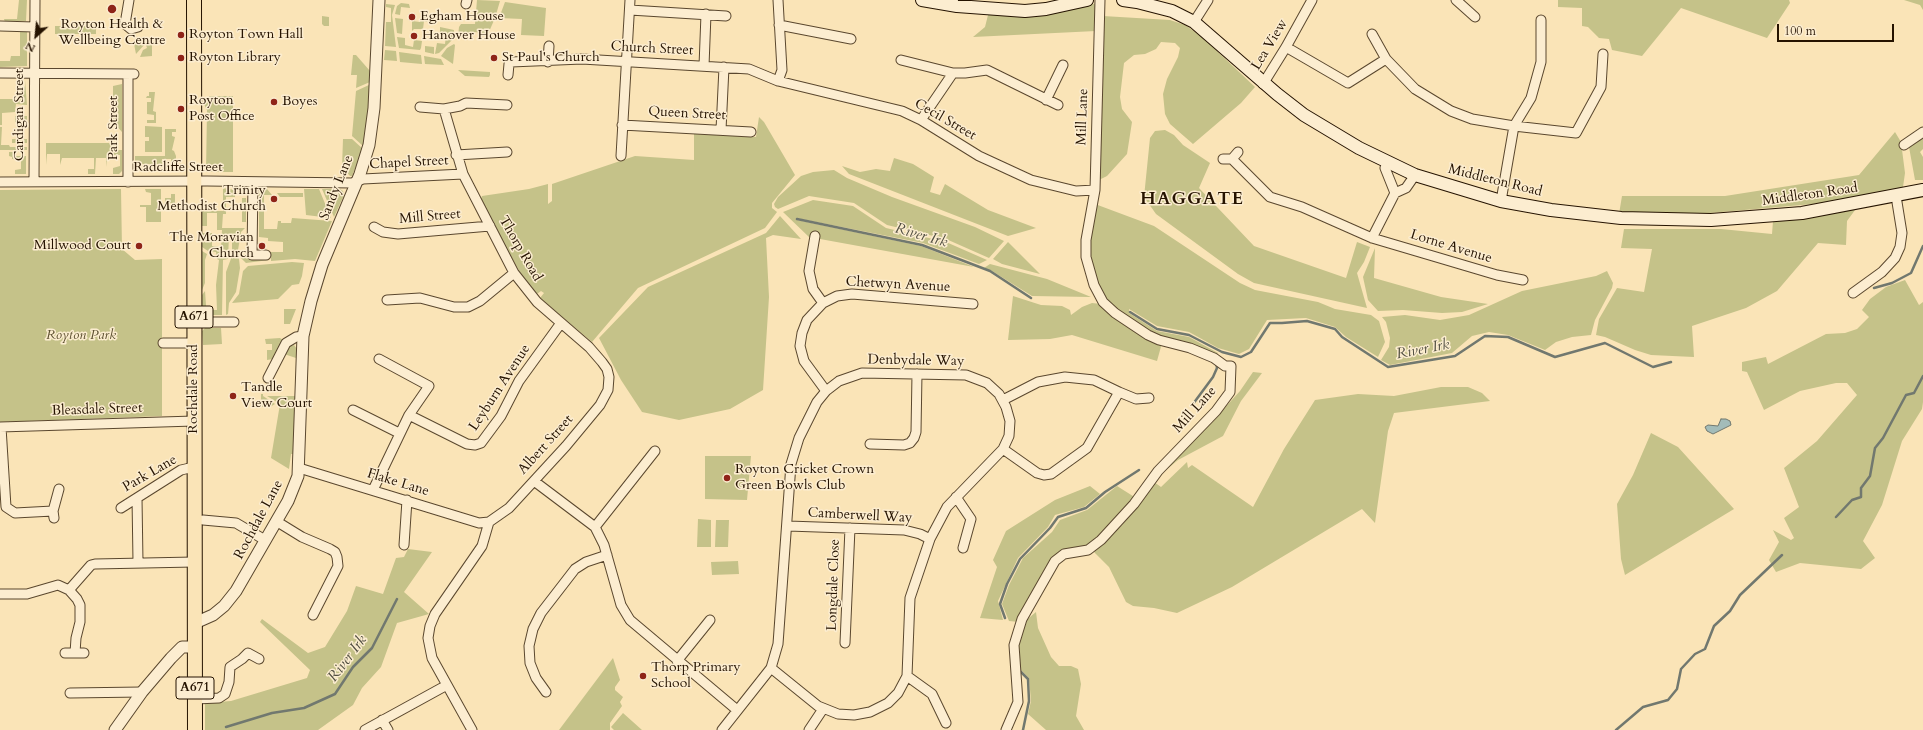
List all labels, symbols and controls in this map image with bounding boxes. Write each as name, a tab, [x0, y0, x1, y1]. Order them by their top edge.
marker: Royton Health & Wellbeing Centre	[106, 3, 118, 15]
place label: Egham House	[420, 9, 504, 25]
marker: Egham House	[407, 12, 417, 22]
north arrow	[16, 16, 56, 56]
street label: Lea View	[1248, 16, 1292, 74]
scale bar	[1779, 16, 1896, 42]
place label: Royton Health & Wellbeing Centre	[58, 17, 166, 50]
text: 100 m	[1784, 23, 1816, 39]
place label: Royton Town Hall	[189, 27, 303, 43]
place label: Hanover House	[422, 28, 516, 44]
marker: Royton Town Hall	[176, 30, 186, 40]
marker: Hanover House	[409, 31, 419, 41]
text: N	[23, 38, 38, 56]
street label: Church Street	[610, 38, 694, 60]
place label: Royton Library	[189, 50, 281, 66]
place label: St Paul's Church	[502, 50, 600, 66]
marker: Royton Library	[176, 53, 186, 63]
marker: St Paul's Church	[489, 53, 499, 63]
street label: Cardigan Street	[12, 69, 28, 161]
street label: Mill Lane	[1074, 88, 1092, 146]
place label: Royton Post Office	[189, 93, 255, 126]
place label: Boyes	[282, 94, 318, 110]
street label: Park Street	[106, 96, 122, 160]
street label: Cecil Street	[911, 96, 979, 144]
marker: Boyes	[269, 97, 279, 107]
marker: Royton Post Office	[176, 104, 186, 114]
street label: Queen Street	[648, 104, 726, 124]
street label: Sandy Lane	[316, 153, 358, 223]
street label: Chapel Street	[369, 153, 449, 173]
street label: Radcliffe Street	[133, 160, 223, 176]
street label: Middleton Road	[1446, 161, 1544, 201]
street label: Middleton Road	[1761, 180, 1859, 210]
place label: Trinity Methodist Church	[157, 183, 266, 216]
district label: HAGGATE	[1140, 189, 1244, 211]
marker: Trinity Methodist Church	[269, 194, 279, 204]
street label: Mill Street	[399, 206, 461, 228]
street label: Thorp Road	[495, 213, 545, 285]
water label: River Irk	[893, 220, 949, 252]
street label: Lorne Avenue	[1408, 227, 1494, 267]
place label: The Moravian Church	[169, 230, 254, 262]
place label: Millwood Court	[34, 238, 131, 254]
marker: Millwood Court	[134, 241, 144, 251]
marker: The Moravian Church	[257, 241, 267, 251]
street label: Chetwyn Avenue	[845, 274, 951, 296]
road number: A671	[175, 306, 213, 328]
park label: Royton Park	[46, 328, 116, 344]
water label: River Irk	[1395, 336, 1451, 364]
street label: Leyburn Avenue	[466, 342, 534, 434]
street label: Rochdale Road	[186, 344, 202, 434]
street label: Denbydale Way	[868, 352, 964, 370]
place label: Tandle View Court	[241, 380, 312, 412]
street label: Mill Lane	[1170, 383, 1220, 437]
marker: Tandle View Court	[228, 391, 238, 401]
street label: Bleasdale Street	[51, 400, 143, 420]
street label: Albert Street	[515, 412, 577, 478]
street label: Park Lane	[120, 452, 180, 496]
place label: Royton Cricket Crown Green Bowls Club	[735, 462, 874, 494]
street label: Flake Lane	[365, 466, 431, 500]
marker: Royton Cricket Crown Green Bowls Club	[722, 473, 732, 483]
street label: Rochdale Lane	[231, 477, 287, 563]
street label: Camberwell Way	[807, 505, 913, 527]
street label: Longdale Close	[824, 539, 844, 631]
water label: River Irk	[325, 632, 371, 686]
place label: Thorp Primary School	[651, 660, 741, 692]
marker: Thorp Primary School	[638, 671, 648, 681]
road number: A671	[176, 677, 214, 699]

